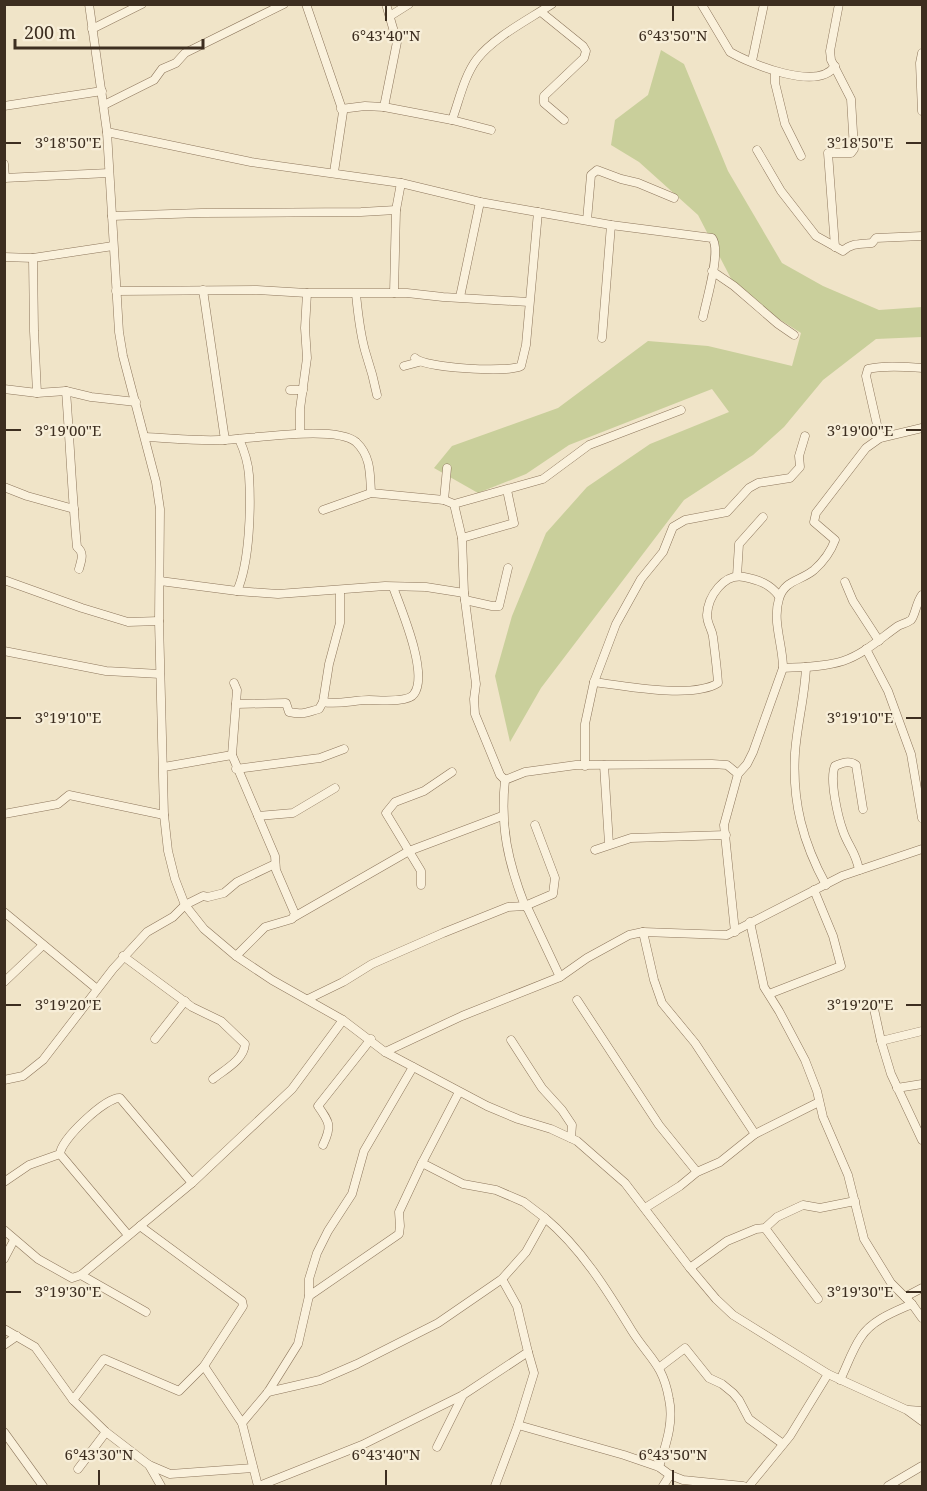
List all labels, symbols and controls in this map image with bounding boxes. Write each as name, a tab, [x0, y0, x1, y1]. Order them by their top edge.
scale bar	[15, 12, 202, 50]
text: 200 m	[24, 20, 76, 44]
text: 6°43'40"N	[352, 25, 421, 45]
text: 6°43'50"N	[639, 25, 708, 45]
text: 3°18'50"E	[35, 132, 101, 152]
text: 3°18'50"E	[827, 132, 893, 152]
text: 3°19'00"E	[35, 420, 101, 440]
text: 3°19'00"E	[827, 420, 893, 440]
text: 3°19'10"E	[35, 707, 101, 727]
text: 3°19'10"E	[827, 707, 893, 727]
text: 3°19'20"E	[35, 994, 101, 1014]
text: 3°19'20"E	[827, 994, 893, 1014]
text: 3°19'30"E	[35, 1281, 101, 1301]
text: 3°19'30"E	[827, 1281, 893, 1301]
text: 6°43'30"N	[65, 1444, 134, 1464]
text: 6°43'40"N	[352, 1444, 421, 1464]
text: 6°43'50"N	[639, 1444, 708, 1464]

